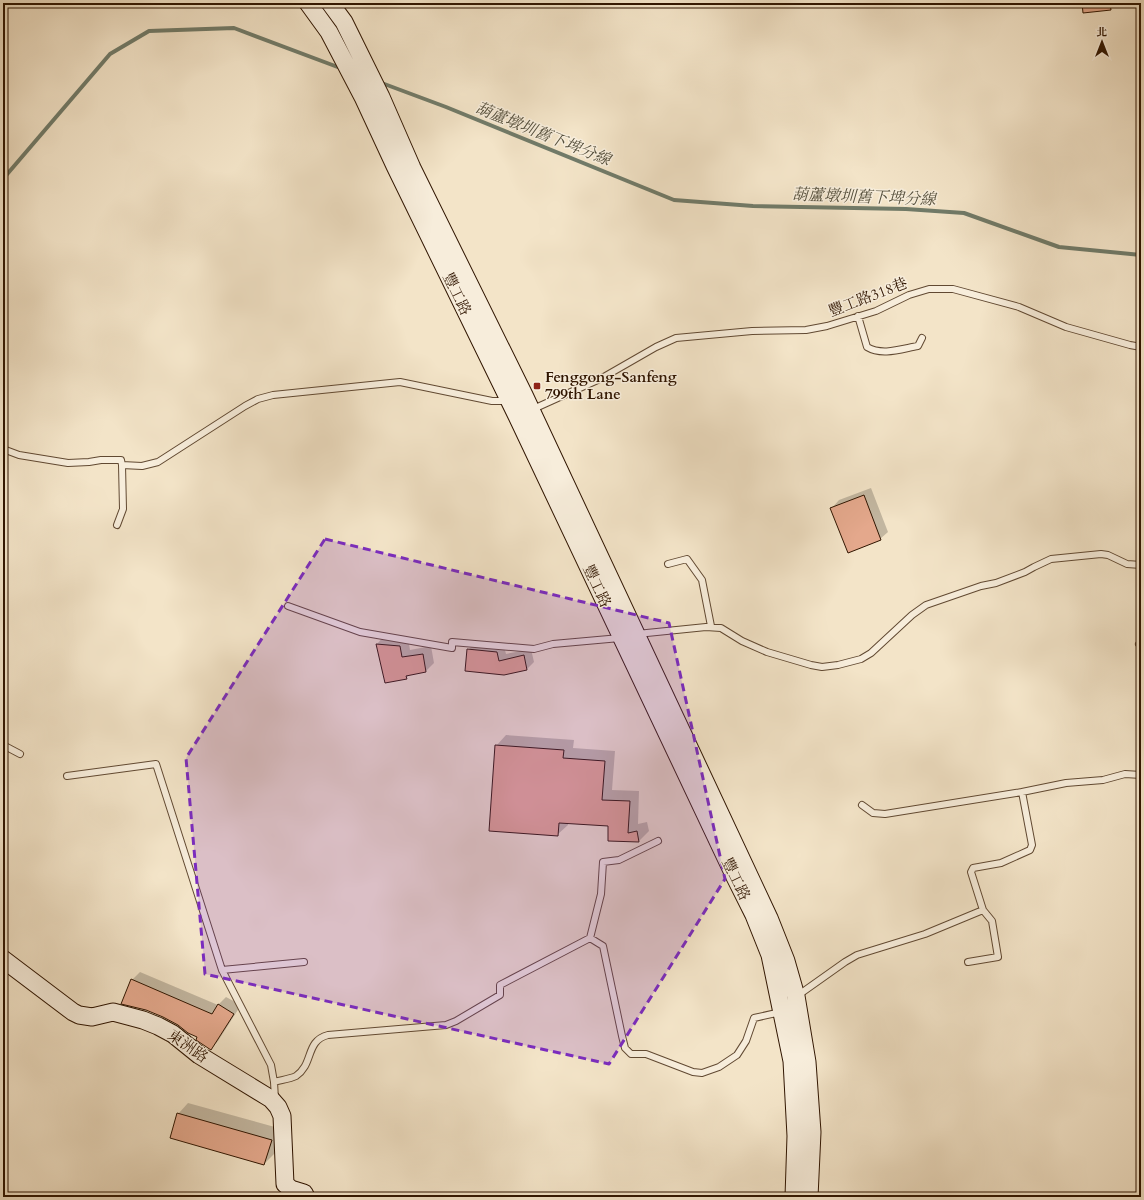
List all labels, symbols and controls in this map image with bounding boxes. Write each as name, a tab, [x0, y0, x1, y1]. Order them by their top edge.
north arrow	[1082, 22, 1122, 62]
text: 北	[1097, 25, 1108, 40]
water label: 葫蘆墩圳舊下埤分線	[472, 97, 616, 172]
water label: 葫蘆墩圳舊下埤分線	[792, 183, 938, 211]
street label: 豐工路	[438, 269, 476, 319]
street label: 豐工路318巷	[826, 273, 910, 321]
place label: Fenggong-Sanfeng 799th Lane	[545, 367, 677, 404]
marker: Fenggong-Sanfeng 799th Lane	[532, 381, 542, 391]
street label: 豐工路	[578, 561, 616, 611]
street label: 豐工路	[717, 854, 755, 904]
street label: 東洲路	[164, 1025, 212, 1067]

